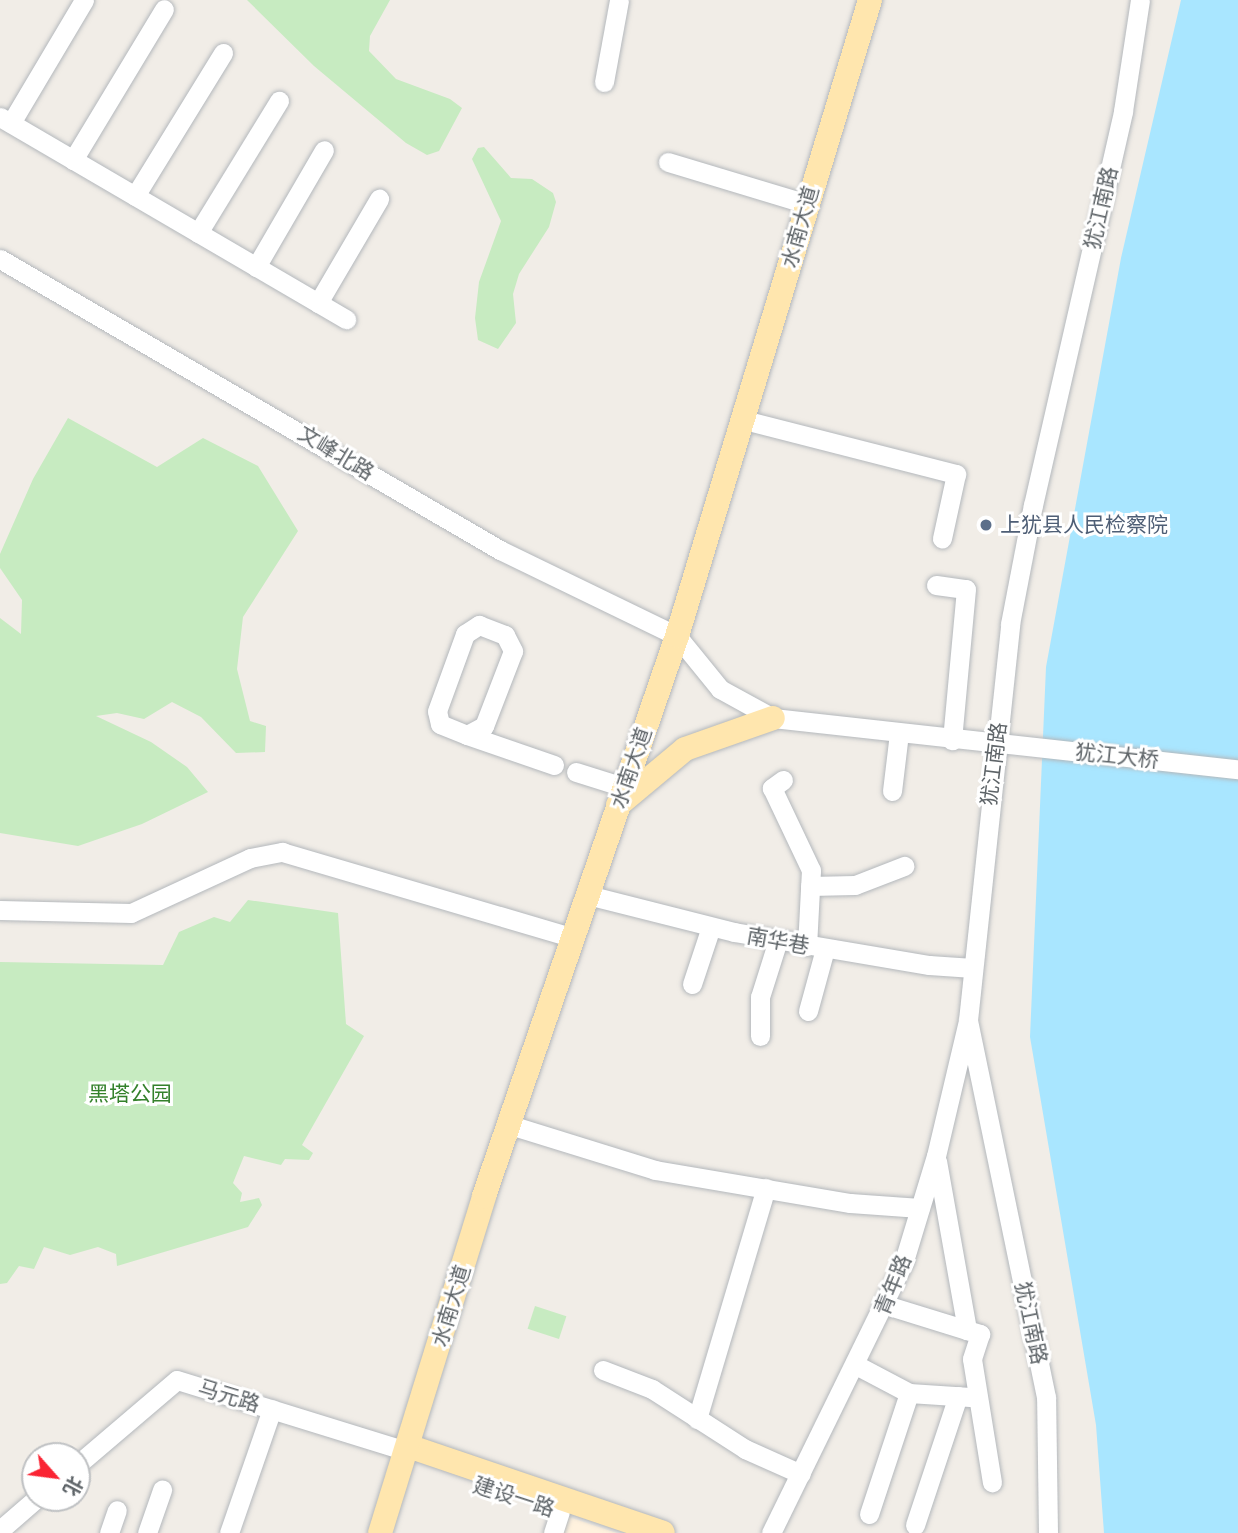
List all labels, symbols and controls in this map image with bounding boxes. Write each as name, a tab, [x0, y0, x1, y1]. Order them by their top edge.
street label: 犹江南路	[1079, 164, 1123, 252]
street label: 水南大道	[776, 183, 824, 271]
street label: 文峰北路	[294, 421, 378, 485]
place label: 上犹县人民检察院	[1000, 512, 1168, 538]
marker: 上犹县人民检察院	[978, 517, 994, 533]
street label: 犹江南路	[976, 721, 1012, 807]
street label: 水南大道	[605, 724, 657, 812]
street label: 犹江大桥	[1074, 739, 1160, 773]
street label: 南华巷	[745, 923, 811, 959]
park label: 黑塔公园	[88, 1081, 172, 1107]
street label: 青年路	[870, 1251, 916, 1319]
street label: 水南大道	[427, 1262, 475, 1350]
street label: 犹江南路	[1010, 1279, 1052, 1367]
street label: 马元路	[195, 1375, 263, 1417]
north arrow	[21, 1442, 91, 1512]
text: 北	[57, 1471, 90, 1501]
street label: 建设一路	[470, 1472, 558, 1522]

